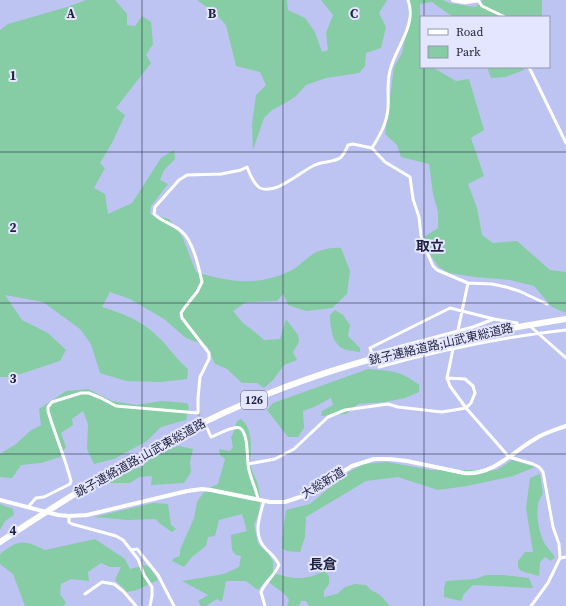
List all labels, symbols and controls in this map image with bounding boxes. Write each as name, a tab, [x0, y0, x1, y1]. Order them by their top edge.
text: A	[67, 5, 76, 22]
text: B	[208, 5, 217, 22]
text: C	[350, 5, 358, 22]
legend	[420, 16, 550, 68]
text: Road	[456, 24, 483, 40]
text: Park	[456, 44, 481, 60]
text: 1	[9, 67, 17, 84]
text: 2	[9, 219, 17, 236]
district label: 取立	[416, 236, 444, 256]
street label: 銚子連絡道路;山武東総道路	[367, 320, 515, 368]
text: 3	[9, 370, 17, 387]
road number: 126	[241, 391, 267, 409]
street label: 銚子連絡道路;山武東総道路	[72, 415, 208, 501]
street label: 大総新道	[298, 464, 348, 502]
text: 4	[9, 522, 17, 539]
district label: 長倉	[309, 554, 337, 574]

